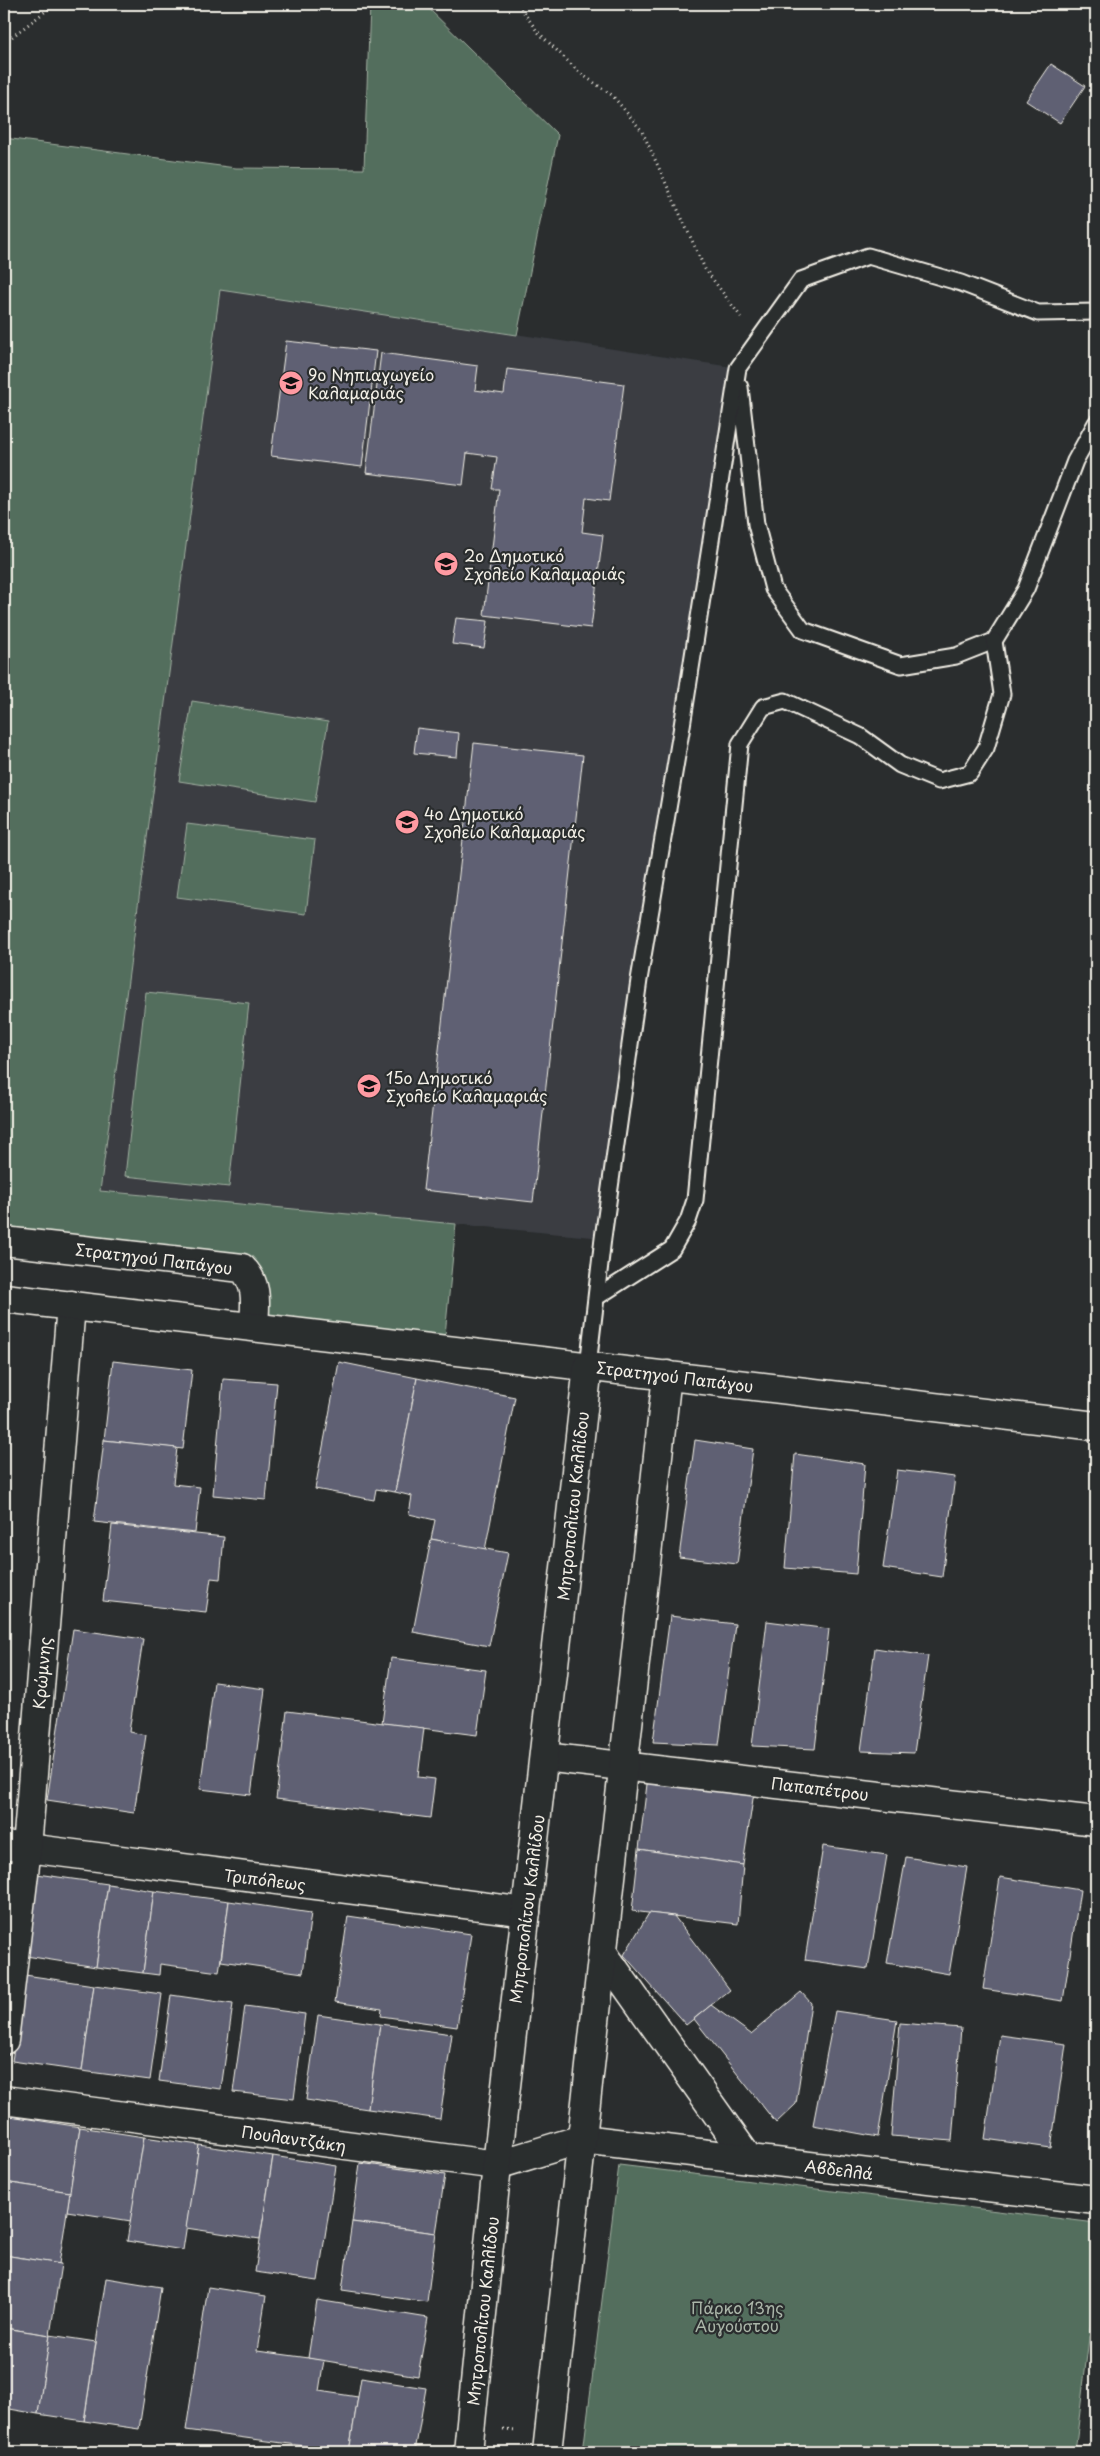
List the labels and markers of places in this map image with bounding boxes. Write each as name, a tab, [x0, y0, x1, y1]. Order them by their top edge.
place label: 9ο Νηπιαγωγείο Καλαμαριάς	[308, 362, 434, 404]
school or university icon: 9ο Νηπιαγωγείο Καλαμαριάς	[278, 370, 304, 396]
place label: 2ο Δημοτικό Σχολείο Καλαμαριάς	[464, 543, 626, 585]
school or university icon: 2ο Δημοτικό Σχολείο Καλαμαριάς	[433, 551, 459, 577]
place label: 4ο Δημοτικό Σχολείο Καλαμαριάς	[424, 801, 586, 843]
school or university icon: 4ο Δημοτικό Σχολείο Καλαμαριάς	[394, 809, 420, 835]
place label: 15ο Δημοτικό Σχολείο Καλαμαριάς	[386, 1065, 548, 1107]
school or university icon: 15ο Δημοτικό Σχολείο Καλαμαριάς	[356, 1073, 382, 1099]

